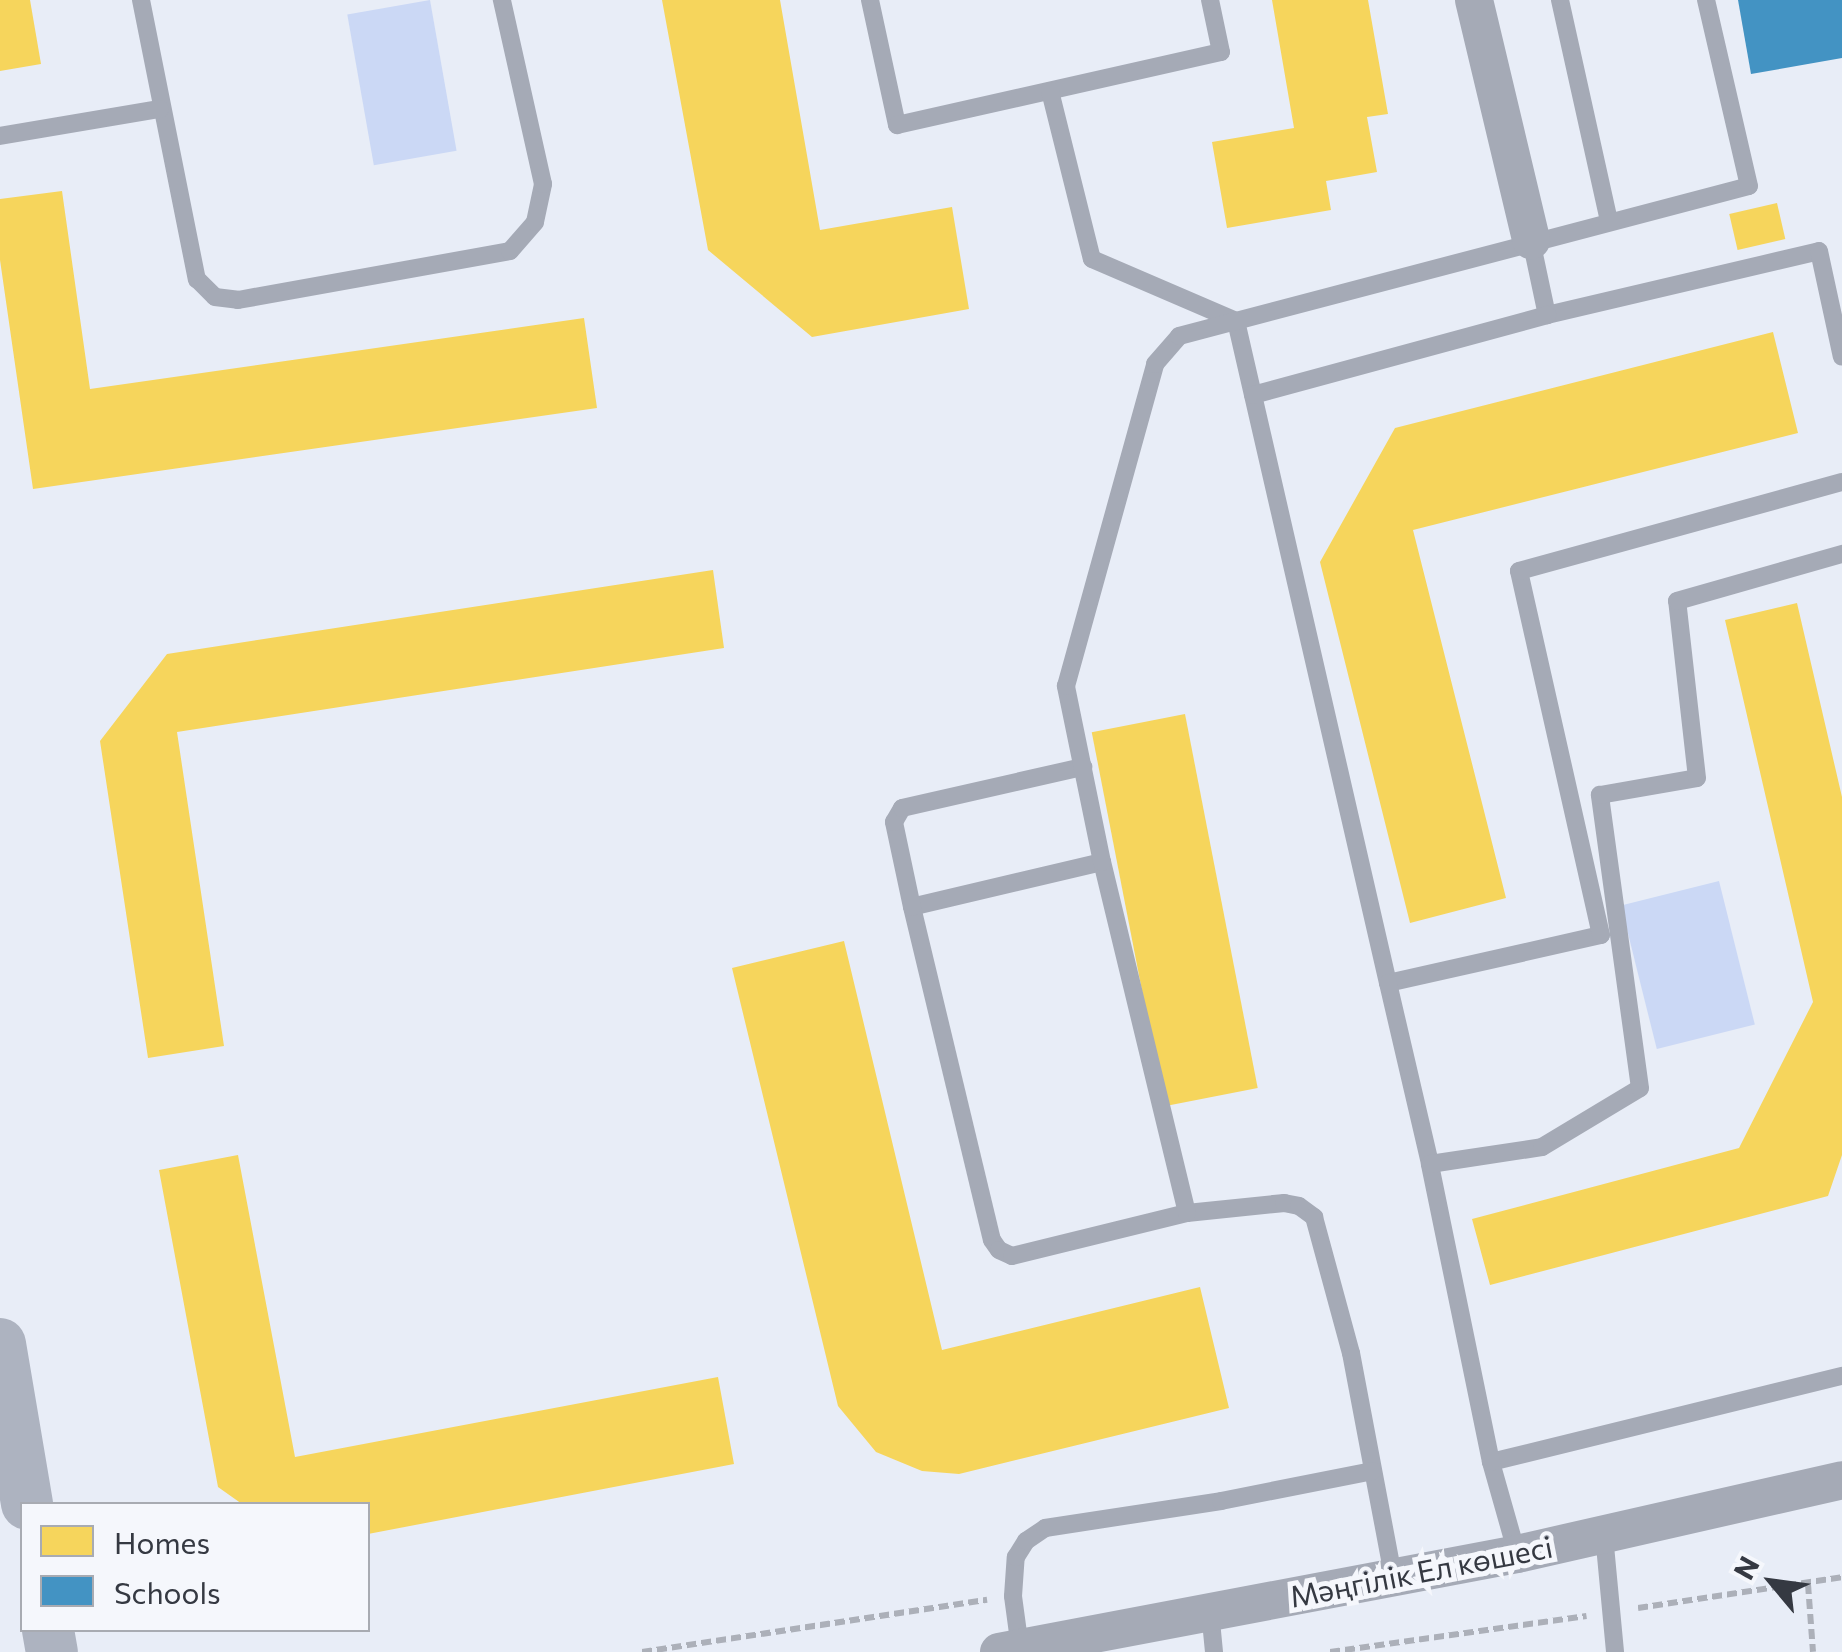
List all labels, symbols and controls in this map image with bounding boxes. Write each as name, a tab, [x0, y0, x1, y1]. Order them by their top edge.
legend	[20, 1502, 370, 1632]
text: Homes	[114, 1523, 210, 1560]
street label: Мәңгілік Ел көшесі	[1287, 1528, 1555, 1614]
north arrow	[1722, 1532, 1822, 1632]
text: N	[1726, 1550, 1766, 1585]
text: Schools	[114, 1573, 221, 1610]

